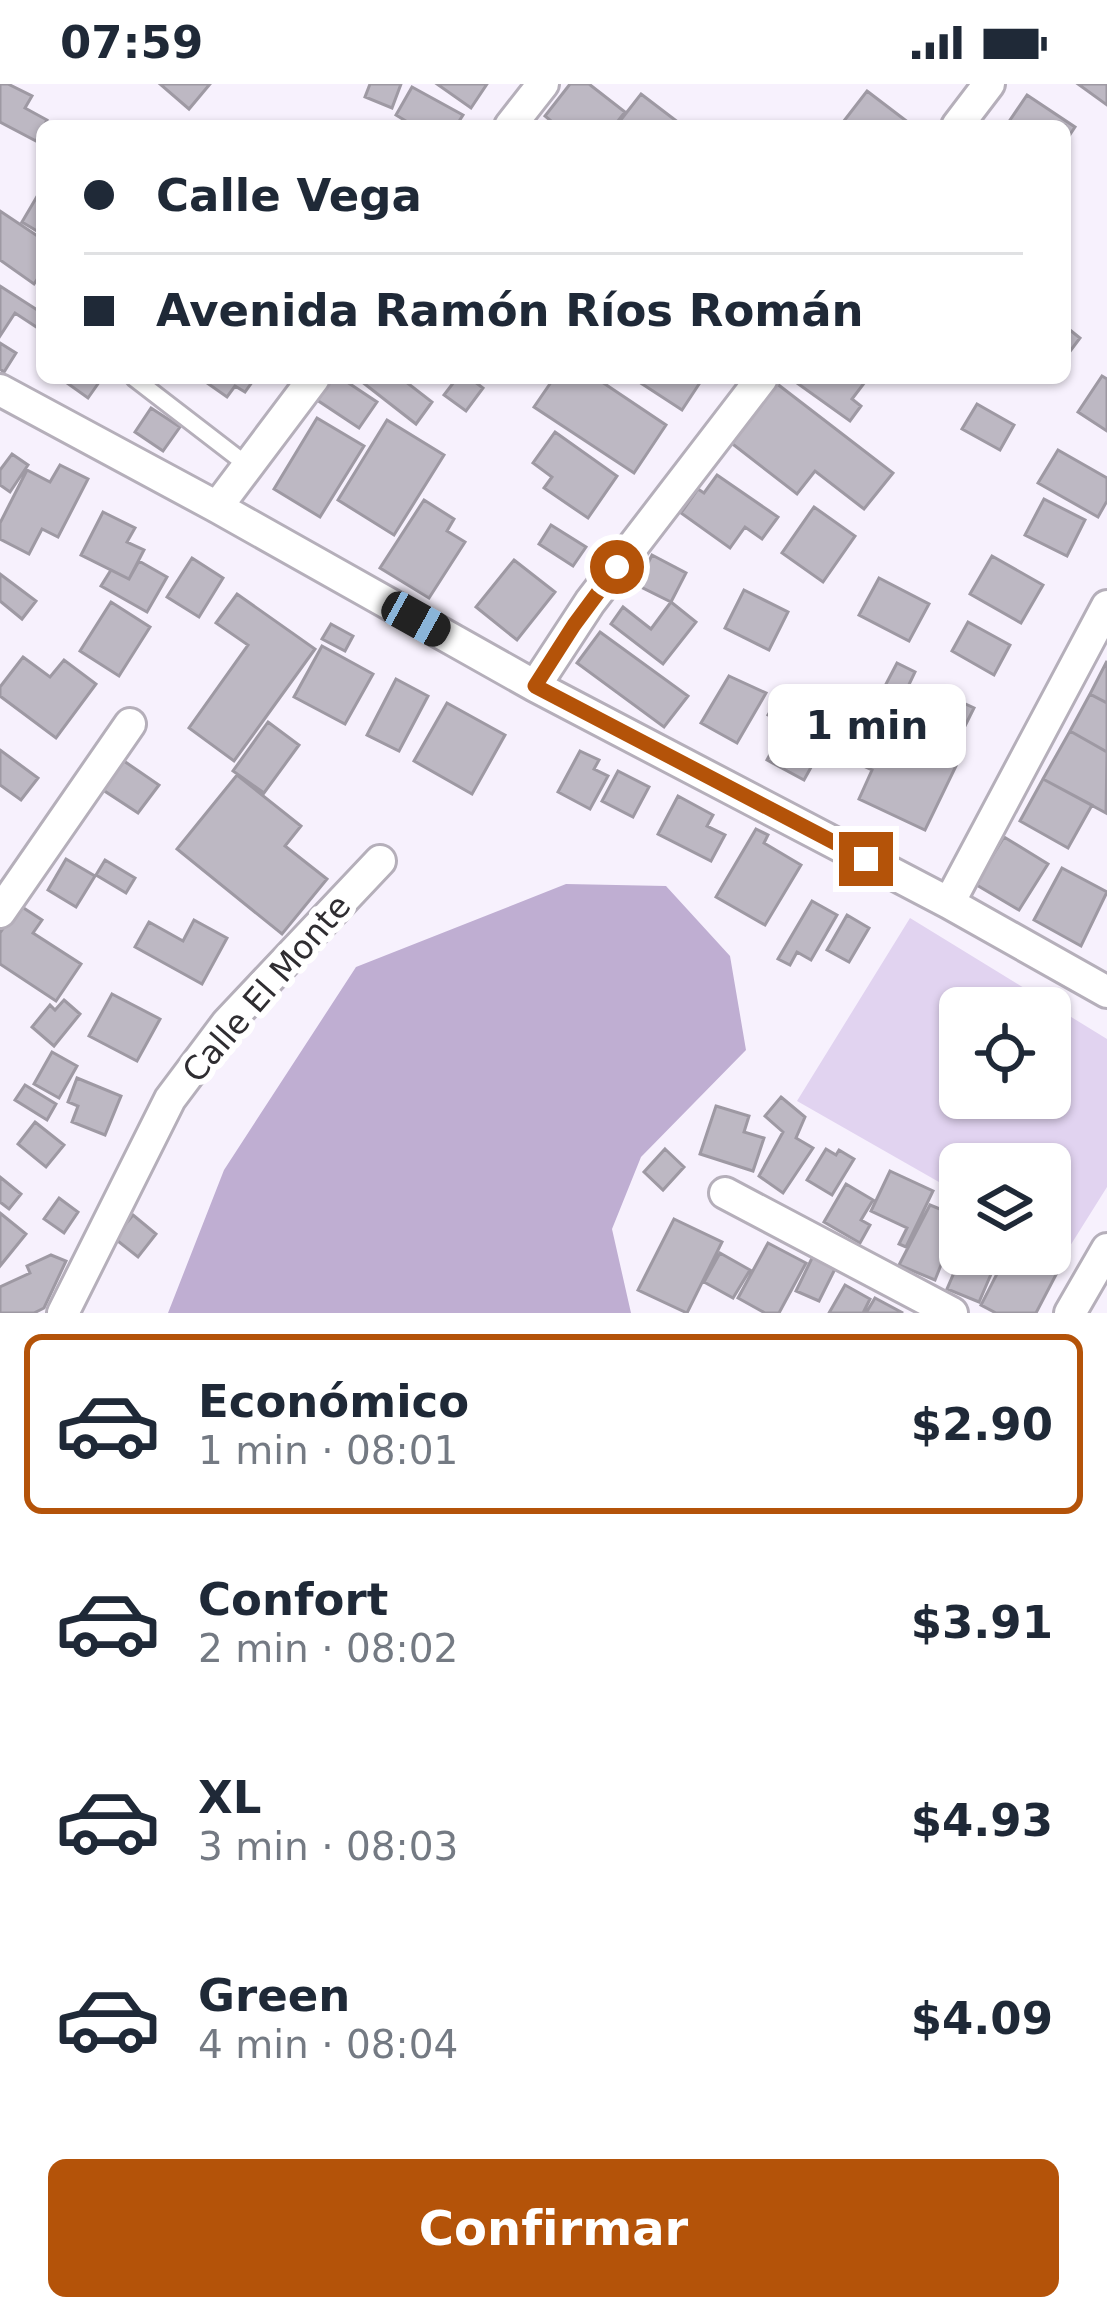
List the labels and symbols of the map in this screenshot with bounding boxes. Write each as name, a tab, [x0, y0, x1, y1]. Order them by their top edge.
route start	[590, 540, 644, 594]
car	[376, 586, 456, 652]
callout: 1 min	[767, 685, 965, 769]
route end	[839, 832, 893, 886]
street label: Calle El Monte	[174, 887, 358, 1090]

